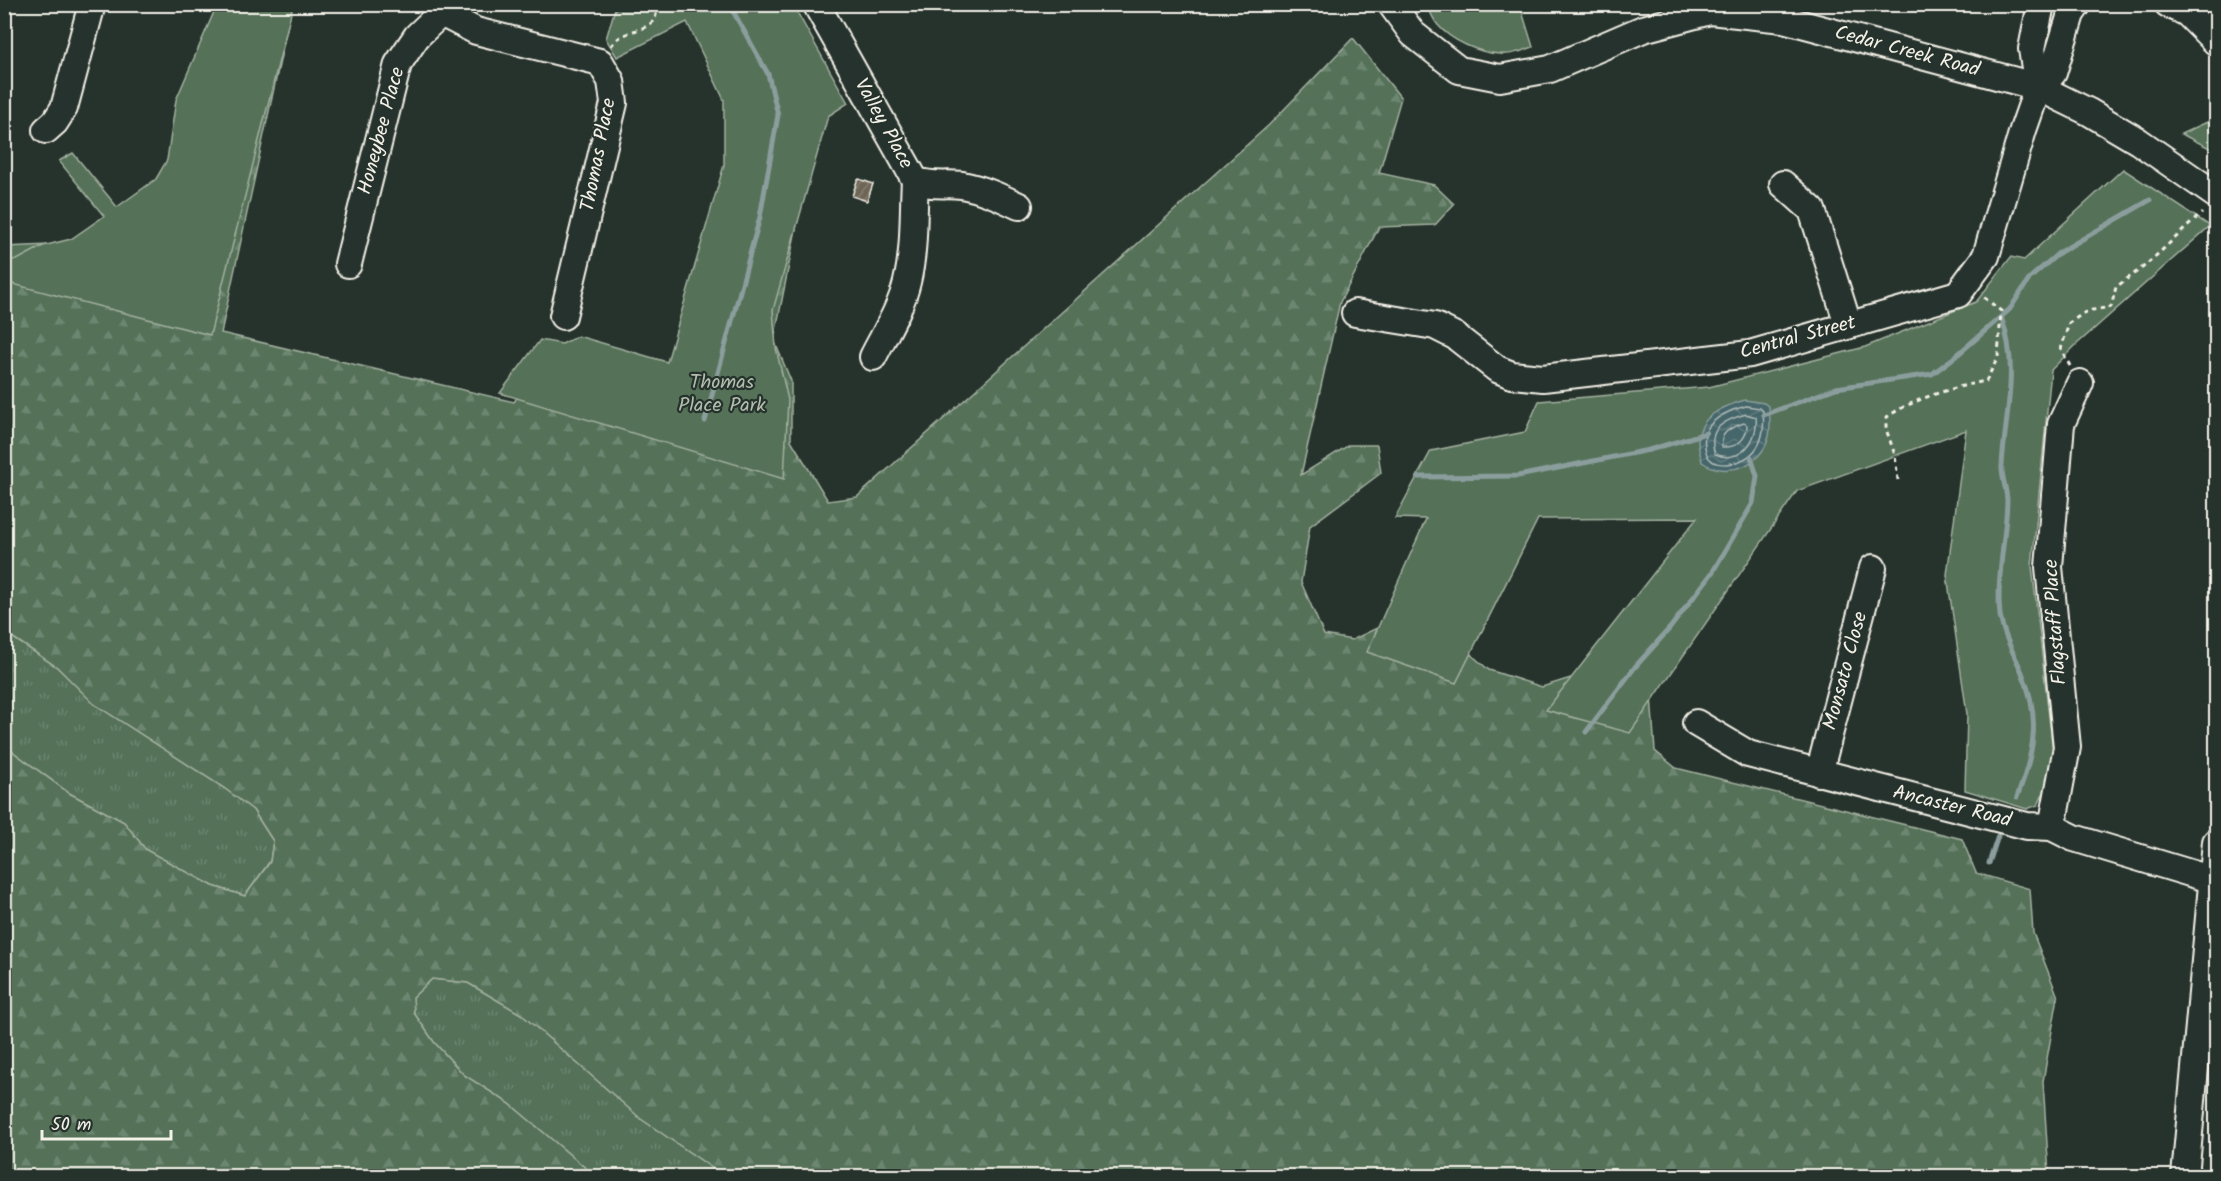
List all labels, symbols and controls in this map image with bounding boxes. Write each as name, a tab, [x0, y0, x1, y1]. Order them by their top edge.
street label: Cedar Creek Road	[1831, 17, 1984, 87]
street label: Honeybee Place	[350, 64, 414, 198]
street label: Valley Place	[845, 73, 921, 175]
street label: Thomas Place	[572, 95, 626, 215]
street label: Central Street	[1736, 307, 1860, 369]
park label: Thomas Place Park	[678, 367, 766, 422]
street label: Flagstaff Place	[2036, 558, 2076, 686]
street label: Monsato Close	[1815, 608, 1877, 734]
street label: Ancaster Road	[1889, 777, 2016, 837]
scale bar	[42, 1103, 171, 1141]
text: 50 m	[51, 1111, 91, 1140]

